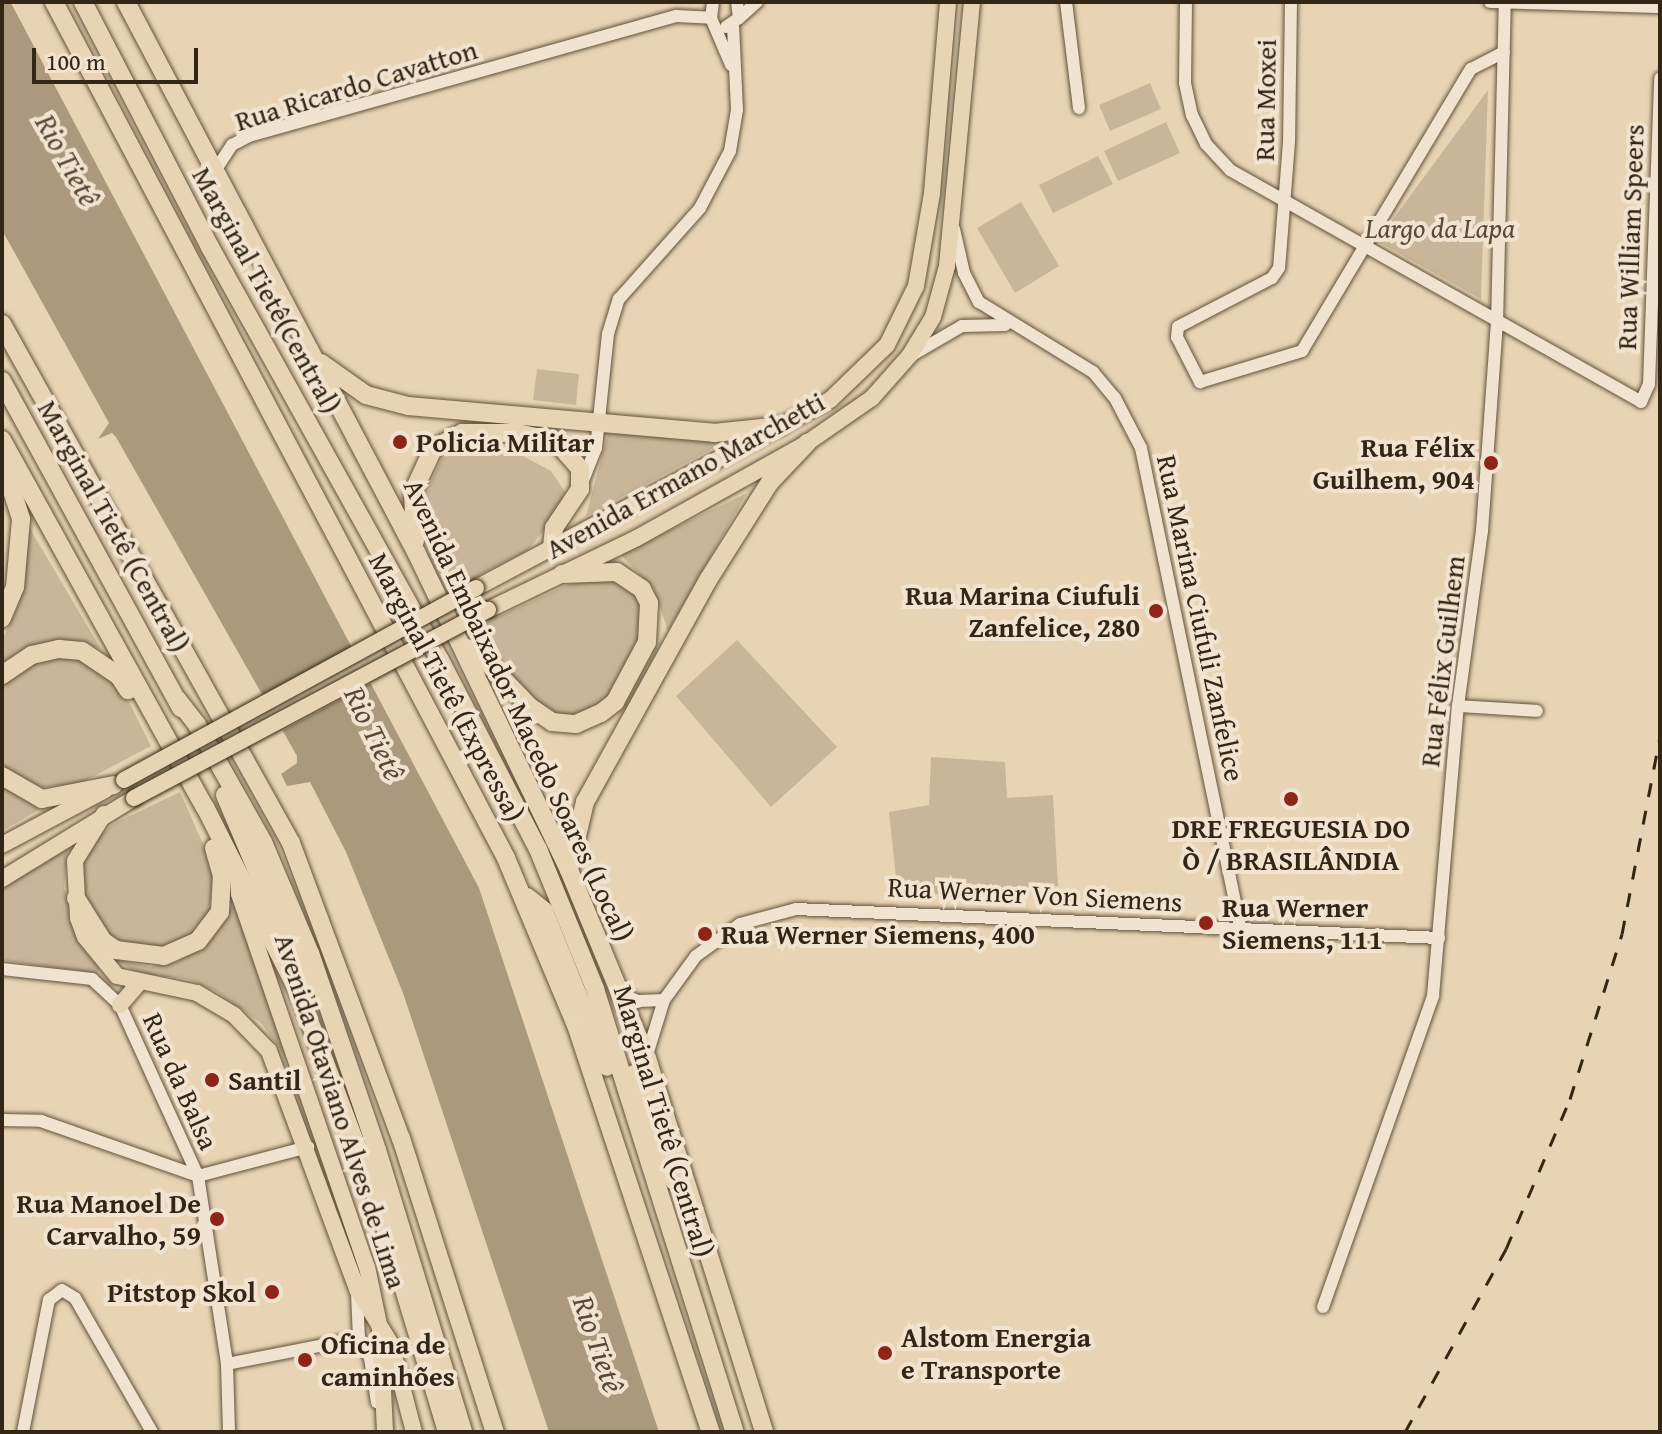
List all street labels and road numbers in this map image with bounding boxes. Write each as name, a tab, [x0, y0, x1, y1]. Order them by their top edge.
street label: Rua Ricardo Cavatton	[231, 32, 481, 138]
street label: Rua Moxei	[1247, 39, 1283, 161]
street label: Rua William Speers	[1609, 124, 1651, 350]
street label: Marginal Tietê(Central)	[185, 161, 349, 419]
street label: Avenida Ermano Marchetti	[540, 384, 830, 566]
street label: Marginal Tietê (Central)	[31, 394, 197, 658]
street label: Rua Marina Ciufuli Zanfelice	[1150, 452, 1252, 784]
street label: Avenida Embaixador Macedo Soares (Local)	[397, 473, 641, 947]
street label: Marginal Tietê (Expressa)	[362, 547, 532, 827]
street label: Rua Félix Guilhem	[1412, 553, 1472, 769]
street label: Rua Werner Von Siemens	[887, 870, 1183, 918]
street label: Avenida Otaviano Alves de Lima	[268, 929, 414, 1293]
street label: Marginal Tietê (Central)	[607, 981, 721, 1261]
street label: Rua da Balsa	[136, 1007, 226, 1155]

